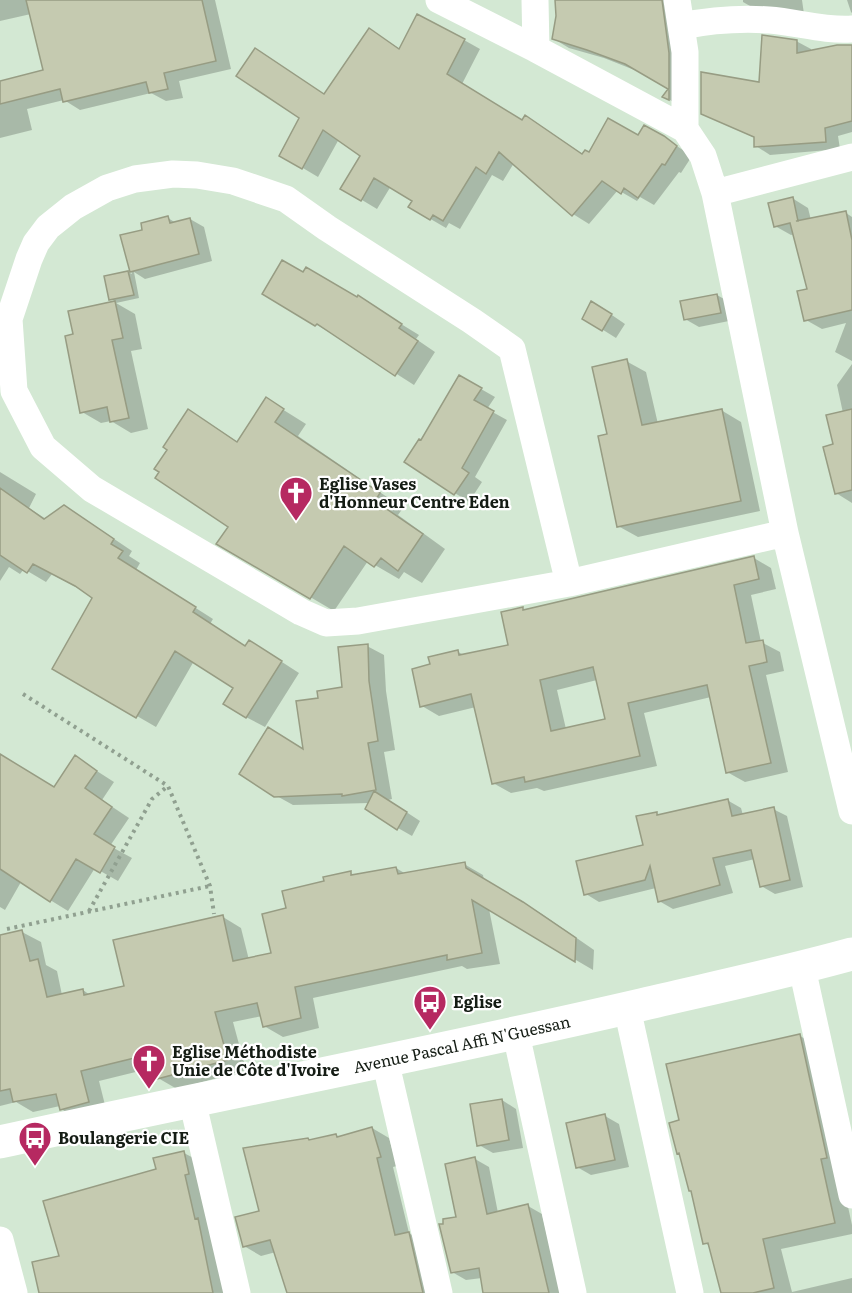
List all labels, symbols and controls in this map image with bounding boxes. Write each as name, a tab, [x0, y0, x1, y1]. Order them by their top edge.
place label: Eglise Vases d'Honneur Centre Eden	[319, 471, 510, 513]
church icon: Eglise Vases d'Honneur Centre Eden	[278, 475, 314, 522]
bus stop icon: Eglise	[412, 984, 448, 1031]
place label: Eglise	[453, 989, 502, 1013]
street label: Avenue Pascal Affi N'Guessan	[351, 1008, 573, 1078]
place label: Eglise Méthodiste Unie de Côte d'Ivoire	[172, 1039, 340, 1081]
church icon: Eglise Méthodiste Unie de Côte d'Ivoire	[131, 1043, 167, 1090]
bus stop icon: Boulangerie CIE	[17, 1120, 53, 1167]
place label: Boulangerie CIE	[58, 1125, 190, 1149]

